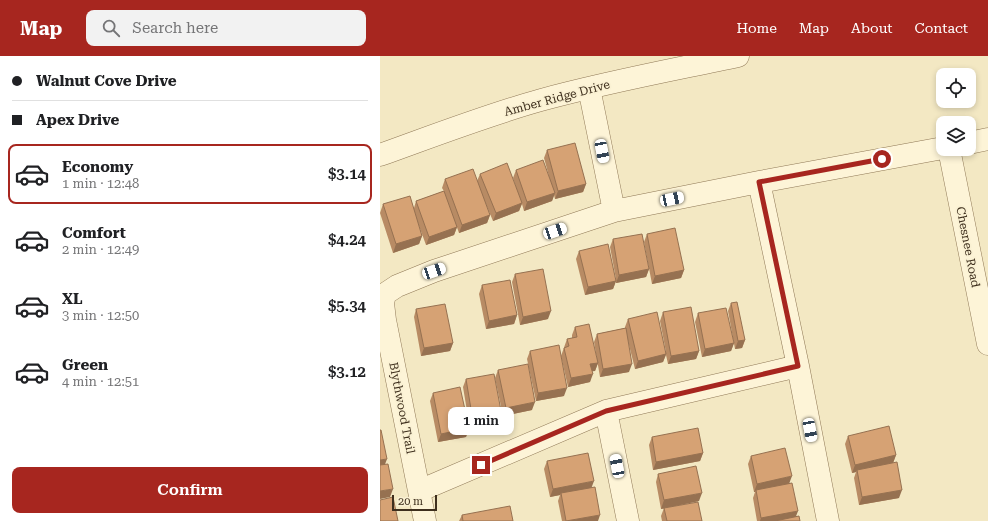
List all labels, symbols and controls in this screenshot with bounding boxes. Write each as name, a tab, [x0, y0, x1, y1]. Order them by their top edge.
search box	[86, 10, 366, 46]
text: Map	[20, 17, 62, 40]
icon: search	[100, 17, 122, 39]
text: Search here	[132, 19, 218, 37]
text: Home	[736, 20, 777, 36]
text: Map	[799, 20, 829, 36]
text: About	[851, 20, 893, 36]
text: Contact	[915, 20, 968, 36]
map controls	[936, 68, 976, 156]
button: locate	[936, 68, 976, 108]
text: Walnut Cove Drive	[36, 72, 177, 90]
street label: Amber Ridge Drive	[503, 77, 612, 119]
text: Apex Drive	[36, 111, 119, 129]
button: layers	[936, 116, 976, 156]
car	[594, 138, 610, 164]
route start	[873, 150, 891, 168]
icon: car	[14, 156, 50, 192]
text: Economy	[62, 158, 133, 176]
text: $3.14	[328, 165, 366, 183]
text: 1 min · 12:48	[62, 176, 139, 191]
car	[659, 191, 685, 207]
street label: Chesnee Road	[953, 205, 983, 289]
car	[542, 221, 568, 241]
icon: car	[14, 222, 50, 258]
text: Comfort	[62, 224, 126, 242]
text: $4.24	[328, 231, 366, 249]
text: 2 min · 12:49	[62, 242, 139, 257]
car	[421, 261, 447, 281]
icon: car	[14, 288, 50, 324]
text: XL	[62, 290, 83, 308]
text: $5.34	[328, 297, 366, 315]
text: 3 min · 12:50	[62, 308, 139, 323]
icon: car	[14, 354, 50, 390]
text: Green	[62, 356, 108, 374]
street label: Blythwood Trail	[386, 361, 418, 455]
text: $3.12	[328, 363, 366, 381]
text: 4 min · 12:51	[62, 374, 139, 389]
callout: 1 min	[448, 407, 514, 435]
text: 1 min	[463, 413, 499, 428]
car	[802, 417, 818, 443]
car	[609, 453, 625, 479]
route end	[472, 456, 490, 474]
button: Confirm	[12, 467, 368, 513]
scale bar	[392, 493, 437, 512]
text: 20 m	[398, 495, 423, 508]

